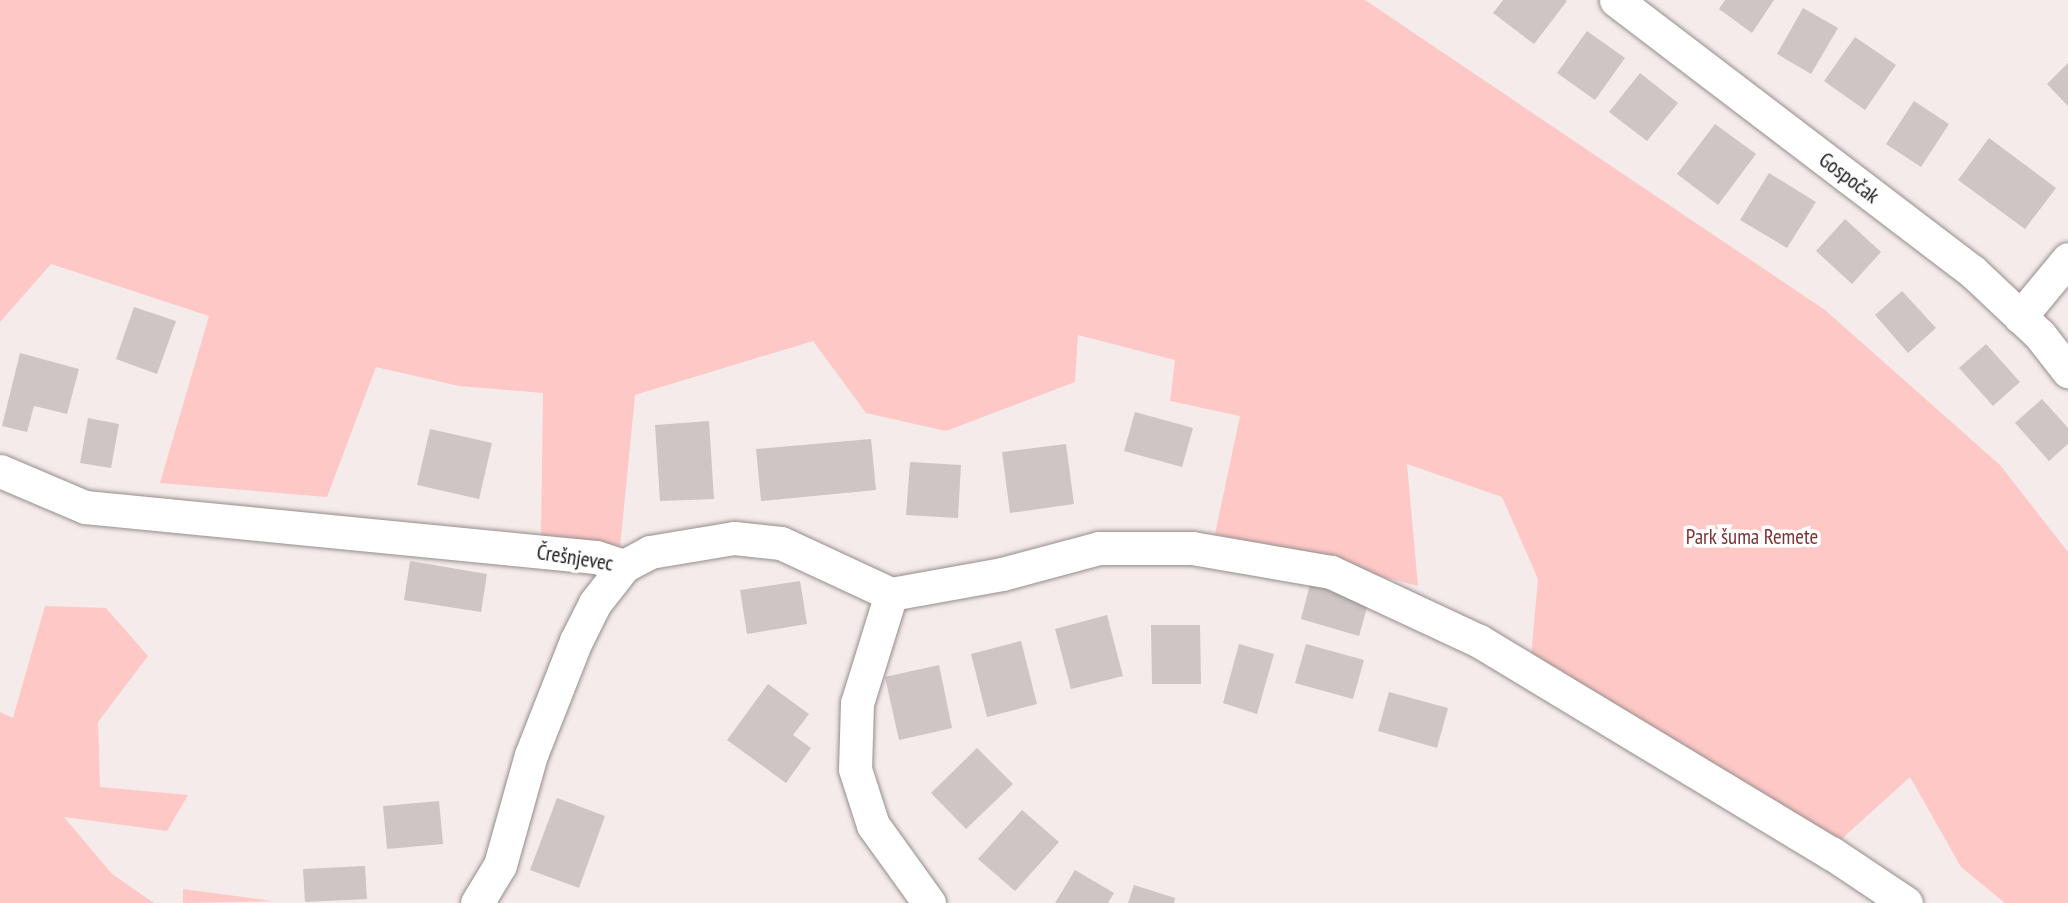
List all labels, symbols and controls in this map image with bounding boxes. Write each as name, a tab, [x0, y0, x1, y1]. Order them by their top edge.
street label: Gospočak	[1814, 147, 1884, 209]
park label: Park šuma Remete	[1686, 524, 1818, 550]
street label: Črešnjevec	[535, 540, 615, 576]

